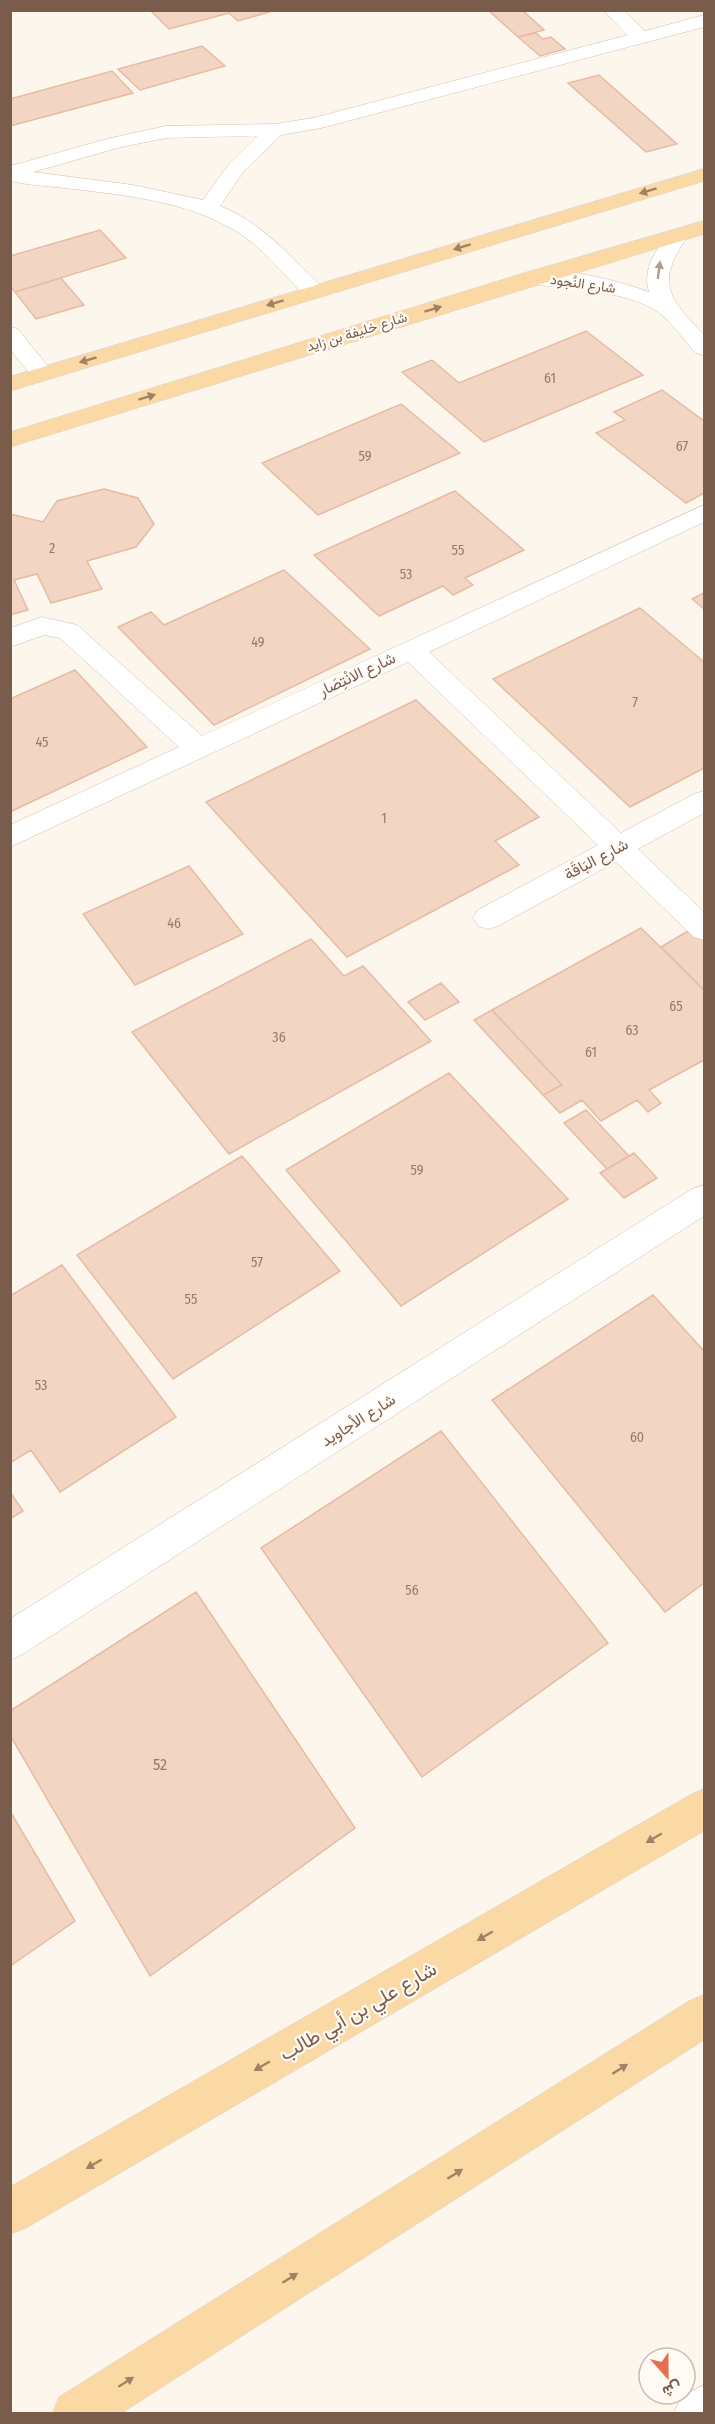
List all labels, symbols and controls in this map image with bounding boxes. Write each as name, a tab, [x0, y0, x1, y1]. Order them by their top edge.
one-way arrow	[639, 187, 657, 196]
one-way arrow	[453, 243, 471, 252]
one-way arrow	[654, 260, 663, 279]
street label: شارع النُجود	[549, 271, 617, 299]
one-way arrow	[266, 299, 284, 308]
one-way arrow	[424, 304, 442, 313]
street label: شارع خليفة بن زايد	[305, 309, 410, 357]
one-way arrow	[79, 356, 97, 365]
house number: 61	[544, 370, 556, 387]
one-way arrow	[138, 392, 156, 402]
house number: 67	[676, 438, 688, 455]
house number: 59	[358, 448, 372, 465]
house number: 2	[49, 540, 55, 557]
house number: 55	[452, 542, 464, 559]
house number: 53	[400, 566, 412, 583]
house number: 49	[251, 634, 265, 651]
street label: شارع الانْتِصَار	[315, 648, 399, 702]
house number: 7	[632, 694, 638, 711]
house number: 45	[35, 734, 49, 751]
house number: 1	[381, 810, 387, 827]
street label: شارع البَاقَة	[561, 834, 632, 885]
house number: 46	[167, 915, 181, 932]
house number: 65	[669, 998, 683, 1015]
house number: 63	[625, 1022, 639, 1039]
house number: 36	[272, 1029, 286, 1046]
house number: 61	[585, 1044, 597, 1061]
house number: 59	[410, 1162, 424, 1179]
house number: 57	[251, 1254, 263, 1271]
house number: 55	[185, 1291, 197, 1308]
house number: 53	[35, 1377, 47, 1394]
street label: شارع الأجاويد	[317, 1390, 400, 1452]
house number: 60	[630, 1429, 644, 1446]
house number: 56	[405, 1582, 419, 1599]
house number: 52	[153, 1755, 167, 1774]
one-way arrow	[645, 1833, 662, 1843]
one-way arrow	[476, 1931, 493, 1941]
street label: شارع علي بن أبي طالب	[275, 1956, 443, 2070]
one-way arrow	[253, 2061, 270, 2071]
one-way arrow	[612, 2064, 628, 2075]
one-way arrow	[85, 2159, 102, 2169]
one-way arrow	[447, 2168, 463, 2179]
one-way arrow	[282, 2272, 298, 2283]
north arrow	[637, 2346, 697, 2406]
one-way arrow	[117, 2377, 134, 2388]
text: ش	[660, 2377, 685, 2402]

